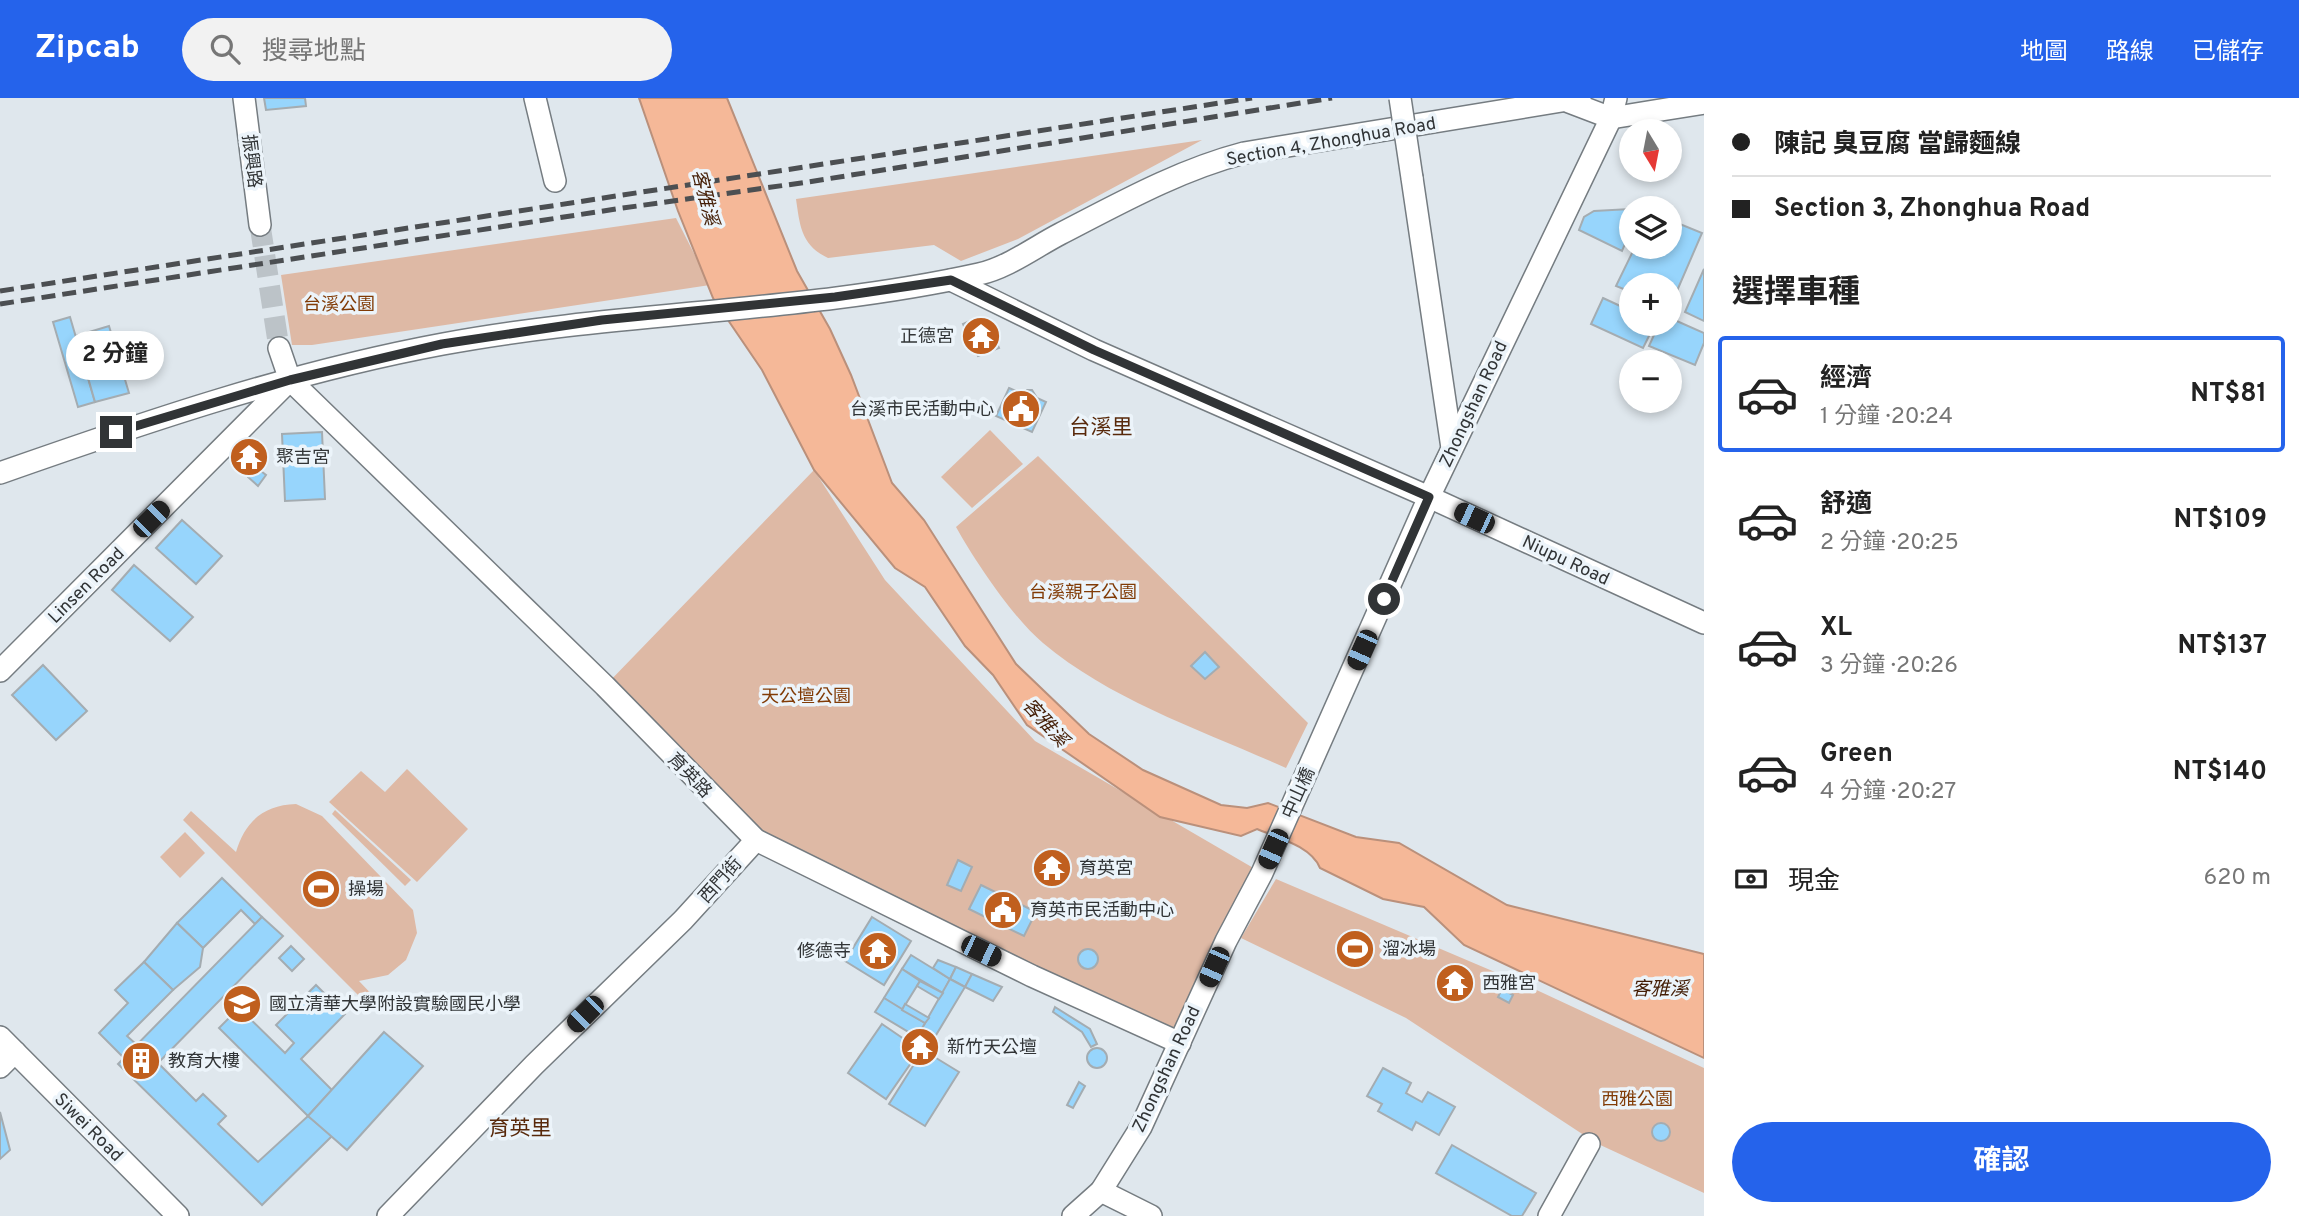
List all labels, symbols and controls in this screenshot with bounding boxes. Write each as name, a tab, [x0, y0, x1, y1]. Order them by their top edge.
search box	[182, 18, 672, 81]
text: Zipcab	[35, 28, 140, 70]
icon: search	[206, 30, 244, 68]
text: 搜尋地點	[262, 36, 366, 69]
text: 地圖	[2020, 38, 2068, 68]
text: 路線	[2106, 38, 2154, 68]
text: 已儲存	[2192, 38, 2264, 68]
street label: Section 4, Zhonghua Road	[1225, 113, 1438, 172]
north arrow	[1619, 119, 1682, 182]
map controls	[1619, 119, 1682, 413]
text: 陳記 臭豆腐 當歸麵線	[1774, 129, 2021, 162]
street label: 振興路	[236, 133, 265, 189]
water label: 客雅溪	[686, 167, 723, 231]
text: Section 3, Zhonghua Road	[1774, 193, 2090, 226]
button: layers	[1619, 196, 1682, 259]
button: +	[1619, 273, 1682, 336]
text: 選擇車種	[1732, 274, 1860, 314]
park label: 台溪公園	[303, 294, 375, 317]
temple icon: 正德宮	[960, 315, 1002, 357]
place label: 正德宮	[900, 326, 954, 349]
callout: 2 分鐘	[67, 330, 165, 380]
street label: Zhongshan Road	[1435, 338, 1514, 472]
text: 2 分鐘	[82, 341, 148, 370]
button: −	[1619, 350, 1682, 413]
icon: car	[1736, 363, 1799, 426]
text: 經濟	[1820, 363, 1872, 396]
text: NT$81	[2190, 378, 2267, 411]
public building icon: 台溪市民活動中心	[1000, 388, 1042, 430]
place label: 台溪市民活動中心	[850, 399, 994, 422]
text: 1 分鐘 · 20:24	[1820, 403, 1953, 432]
district label: 台溪里	[1070, 415, 1133, 442]
route end	[100, 416, 132, 448]
temple icon: 聚吉宮	[228, 436, 270, 478]
place label: 聚吉宮	[276, 447, 330, 470]
icon: car	[1736, 489, 1799, 552]
text: 舒適	[1820, 489, 1872, 522]
car	[129, 497, 174, 541]
car	[1451, 500, 1498, 536]
text: NT$109	[2174, 504, 2267, 537]
text: 2 分鐘 · 20:25	[1820, 529, 1959, 558]
street label: Niupu Road	[1518, 531, 1613, 592]
street label: Linsen Road	[44, 543, 130, 629]
park label: 台溪親子公園	[1029, 582, 1137, 605]
route start	[1368, 583, 1400, 615]
text: XL	[1820, 612, 1852, 645]
icon: car	[1736, 615, 1799, 678]
car	[1344, 627, 1381, 673]
text: NT$137	[2178, 630, 2267, 663]
text: 3 分鐘 · 20:26	[1820, 652, 1958, 681]
park label: 天公壇公園	[761, 686, 851, 709]
water label: 客雅溪	[1017, 694, 1075, 755]
text: Green	[1820, 738, 1893, 771]
icon: car	[1736, 741, 1799, 804]
street label: 育英路	[662, 749, 716, 803]
text: NT$140	[2173, 756, 2267, 789]
street label: 中山橋	[1278, 764, 1321, 823]
text: 4 分鐘 · 20:27	[1820, 778, 1956, 807]
car	[1255, 826, 1292, 872]
temple icon: 育英宮	[1031, 847, 1073, 889]
street label: 西門街	[695, 853, 748, 909]
place label: 育英宮	[1079, 858, 1133, 881]
icon: cash	[1732, 860, 1770, 898]
text: 620 m	[2204, 864, 2271, 893]
text: 現金	[1788, 866, 1840, 899]
sports icon: 操場	[300, 868, 342, 910]
place label: 操場	[348, 879, 384, 902]
public building icon: 育英市民活動中心	[982, 889, 1024, 931]
place label: 育英市民活動中心	[1030, 900, 1174, 923]
sports icon: 溜冰場	[1334, 928, 1376, 970]
temple icon: 修德寺	[857, 930, 899, 972]
car	[958, 932, 1005, 970]
place label: 溜冰場	[1382, 939, 1436, 962]
place label: 修德寺	[797, 941, 851, 964]
car	[1196, 944, 1233, 990]
temple icon: 西雅宮	[1434, 962, 1476, 1004]
place label: 西雅宮	[1482, 973, 1536, 996]
water label: 客雅溪	[1631, 978, 1691, 1002]
school or university icon: 國立清華大學附設實驗國民小學	[221, 983, 263, 1025]
car	[563, 992, 608, 1036]
place label: 國立清華大學附設實驗國民小學	[269, 994, 521, 1017]
street label: Zhongshan Road	[1128, 1003, 1207, 1137]
temple icon: 新竹天公壇	[899, 1026, 941, 1068]
place label: 新竹天公壇	[947, 1037, 1037, 1060]
building icon: 教育大樓	[120, 1040, 162, 1082]
place label: 教育大樓	[168, 1051, 240, 1074]
street label: Siwei Road	[49, 1089, 127, 1167]
park label: 西雅公園	[1601, 1089, 1673, 1112]
district label: 育英里	[489, 1116, 552, 1143]
button: 確認	[1732, 1122, 2271, 1202]

